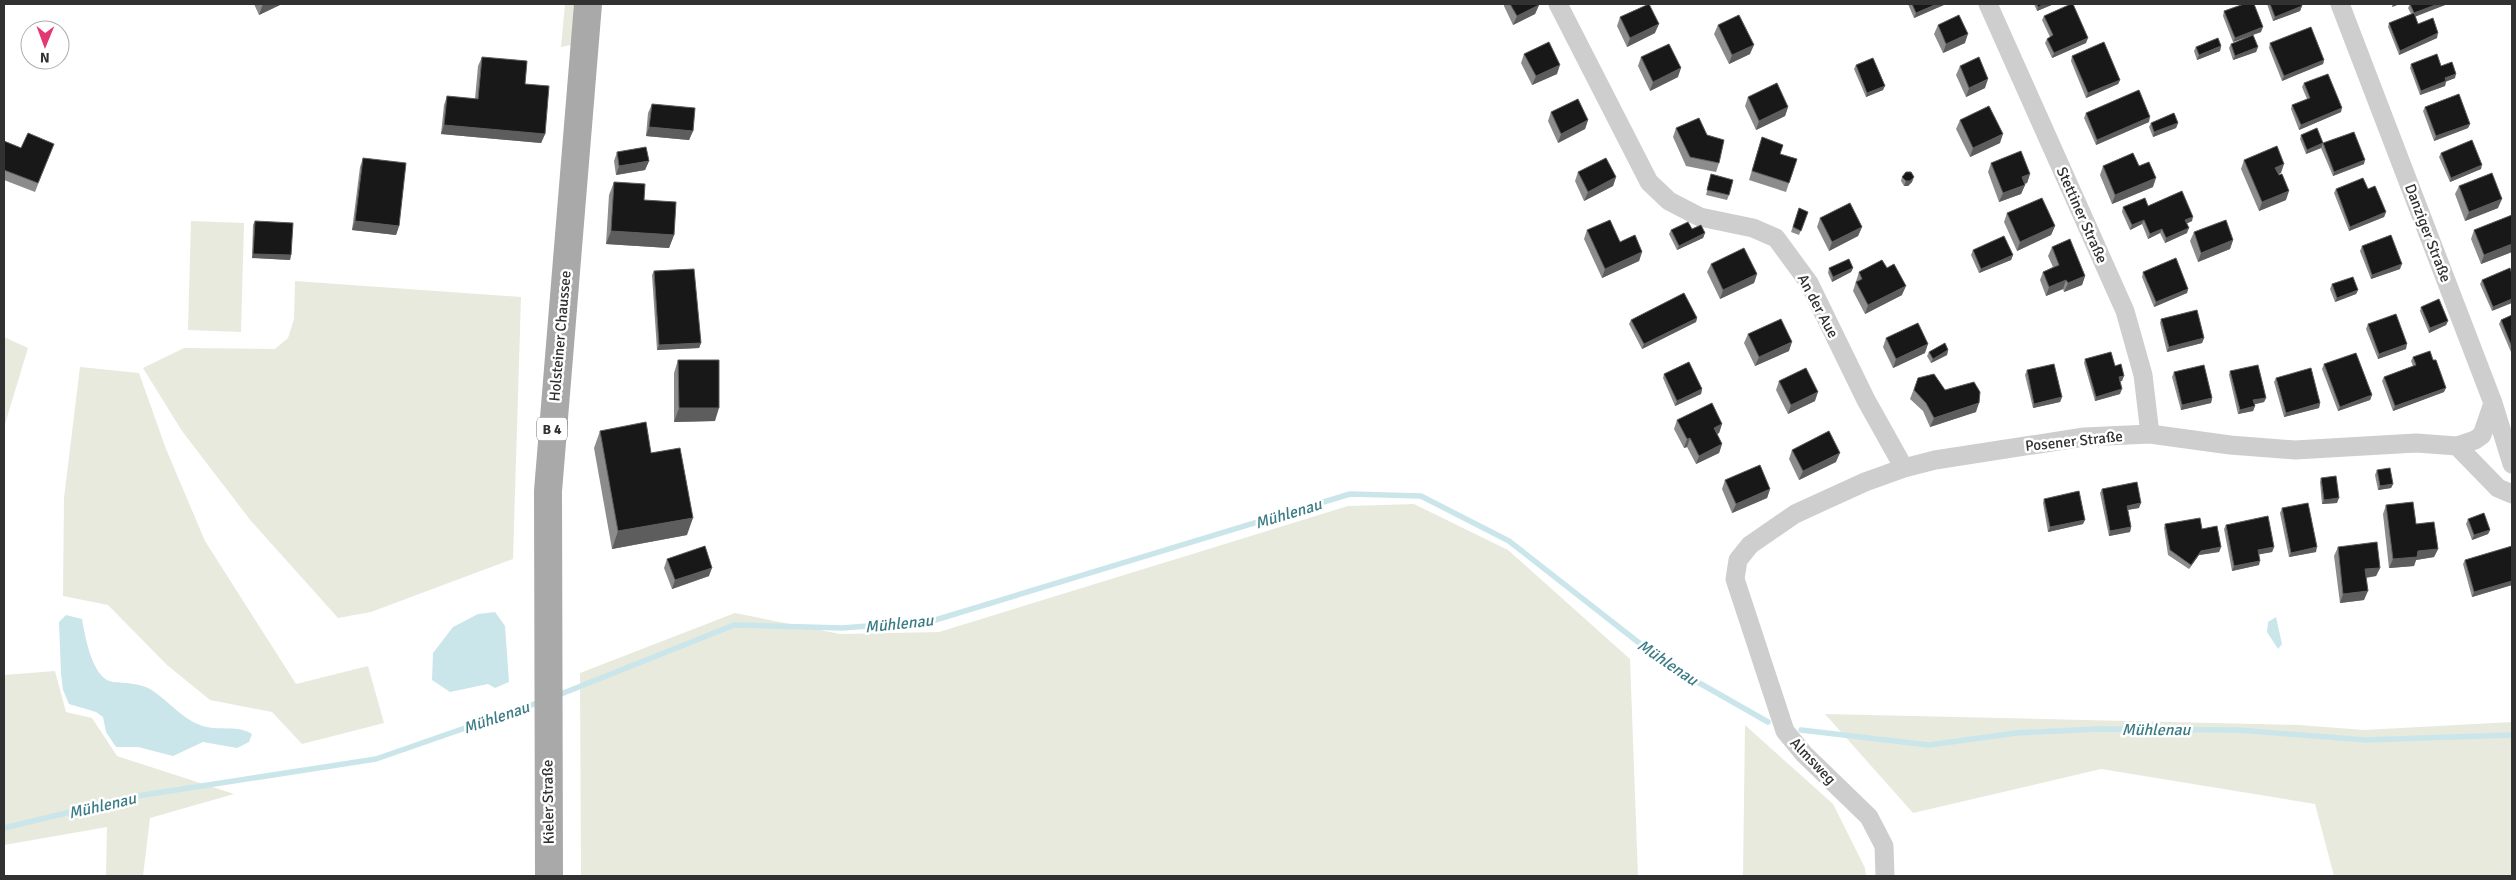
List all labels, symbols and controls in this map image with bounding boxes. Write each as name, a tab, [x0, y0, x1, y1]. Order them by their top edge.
north arrow	[20, 20, 70, 70]
text: N	[40, 49, 50, 66]
street label: Stettiner Straße	[2053, 164, 2111, 266]
street label: Danziger Straße	[2401, 181, 2455, 285]
street label: Holsteiner Chaussee	[545, 270, 575, 402]
street label: An der Aue	[1794, 271, 1842, 341]
road number: B 4	[537, 418, 567, 440]
street label: Posener Straße	[2024, 427, 2124, 455]
water label: Mühlenau	[1253, 494, 1325, 534]
water label: Mühlenau	[864, 610, 935, 638]
water label: Mühlenau	[1633, 635, 1702, 691]
water label: Mühlenau	[461, 697, 533, 739]
water label: Mühlenau	[2122, 720, 2192, 740]
street label: Almsweg	[1786, 734, 1840, 788]
street label: Kieler Straße	[538, 760, 558, 844]
water label: Mühlenau	[67, 788, 139, 823]

